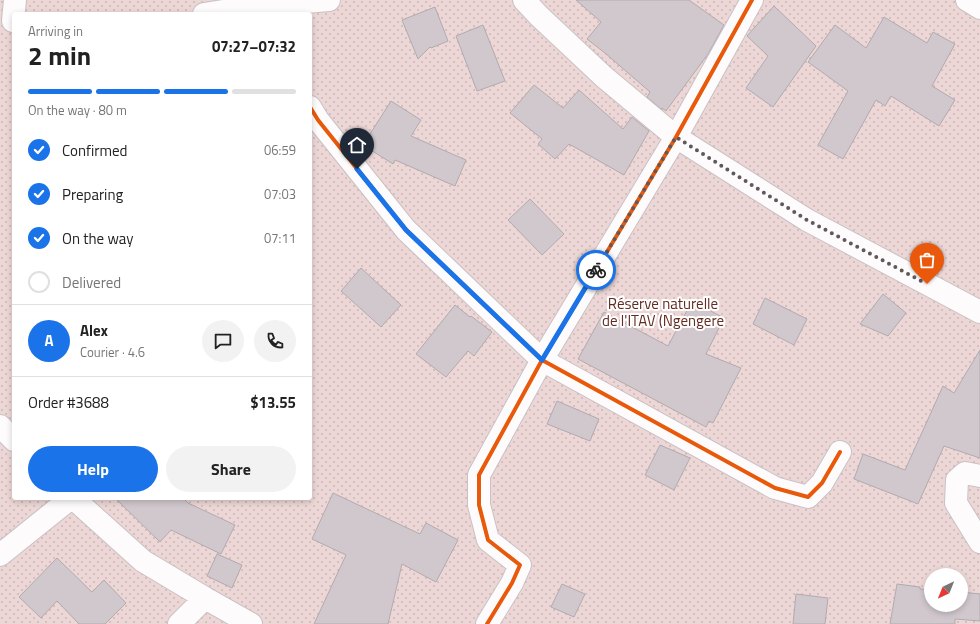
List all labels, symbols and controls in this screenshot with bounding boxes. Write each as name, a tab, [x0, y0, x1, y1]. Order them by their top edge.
text: Arriving in	[28, 21, 83, 41]
text: 07:27–07:32	[212, 35, 296, 58]
text: 2 min	[28, 36, 91, 75]
text: On the way · 80 m	[28, 100, 127, 120]
pin	[340, 128, 374, 169]
icon: home	[346, 134, 368, 156]
icon: check	[28, 139, 50, 161]
text: Confirmed	[62, 139, 127, 162]
text: 06:59	[264, 140, 296, 160]
icon: check	[28, 183, 50, 205]
text: Preparing	[62, 183, 123, 206]
text: 07:03	[264, 184, 296, 204]
icon: check	[28, 227, 50, 249]
text: On the way	[62, 227, 134, 250]
text: 07:11	[264, 228, 296, 248]
pin	[910, 243, 944, 284]
icon: bag	[916, 249, 938, 271]
courier	[576, 250, 616, 290]
icon: bike	[585, 259, 607, 281]
text: Delivered	[62, 271, 121, 294]
park label: Réserve naturelle de l'ITAV (Ngengere	[602, 292, 724, 332]
text: Alex	[80, 319, 108, 342]
button: chat	[202, 320, 244, 362]
button: phone	[254, 320, 296, 362]
text: A	[44, 329, 54, 352]
text: Courier · 4.6	[80, 342, 145, 362]
text: Order #3688	[28, 391, 109, 414]
text: $13.55	[250, 391, 296, 414]
button: Help	[28, 446, 158, 492]
button: Share	[166, 446, 296, 492]
north arrow	[924, 568, 968, 612]
map controls	[924, 568, 968, 612]

